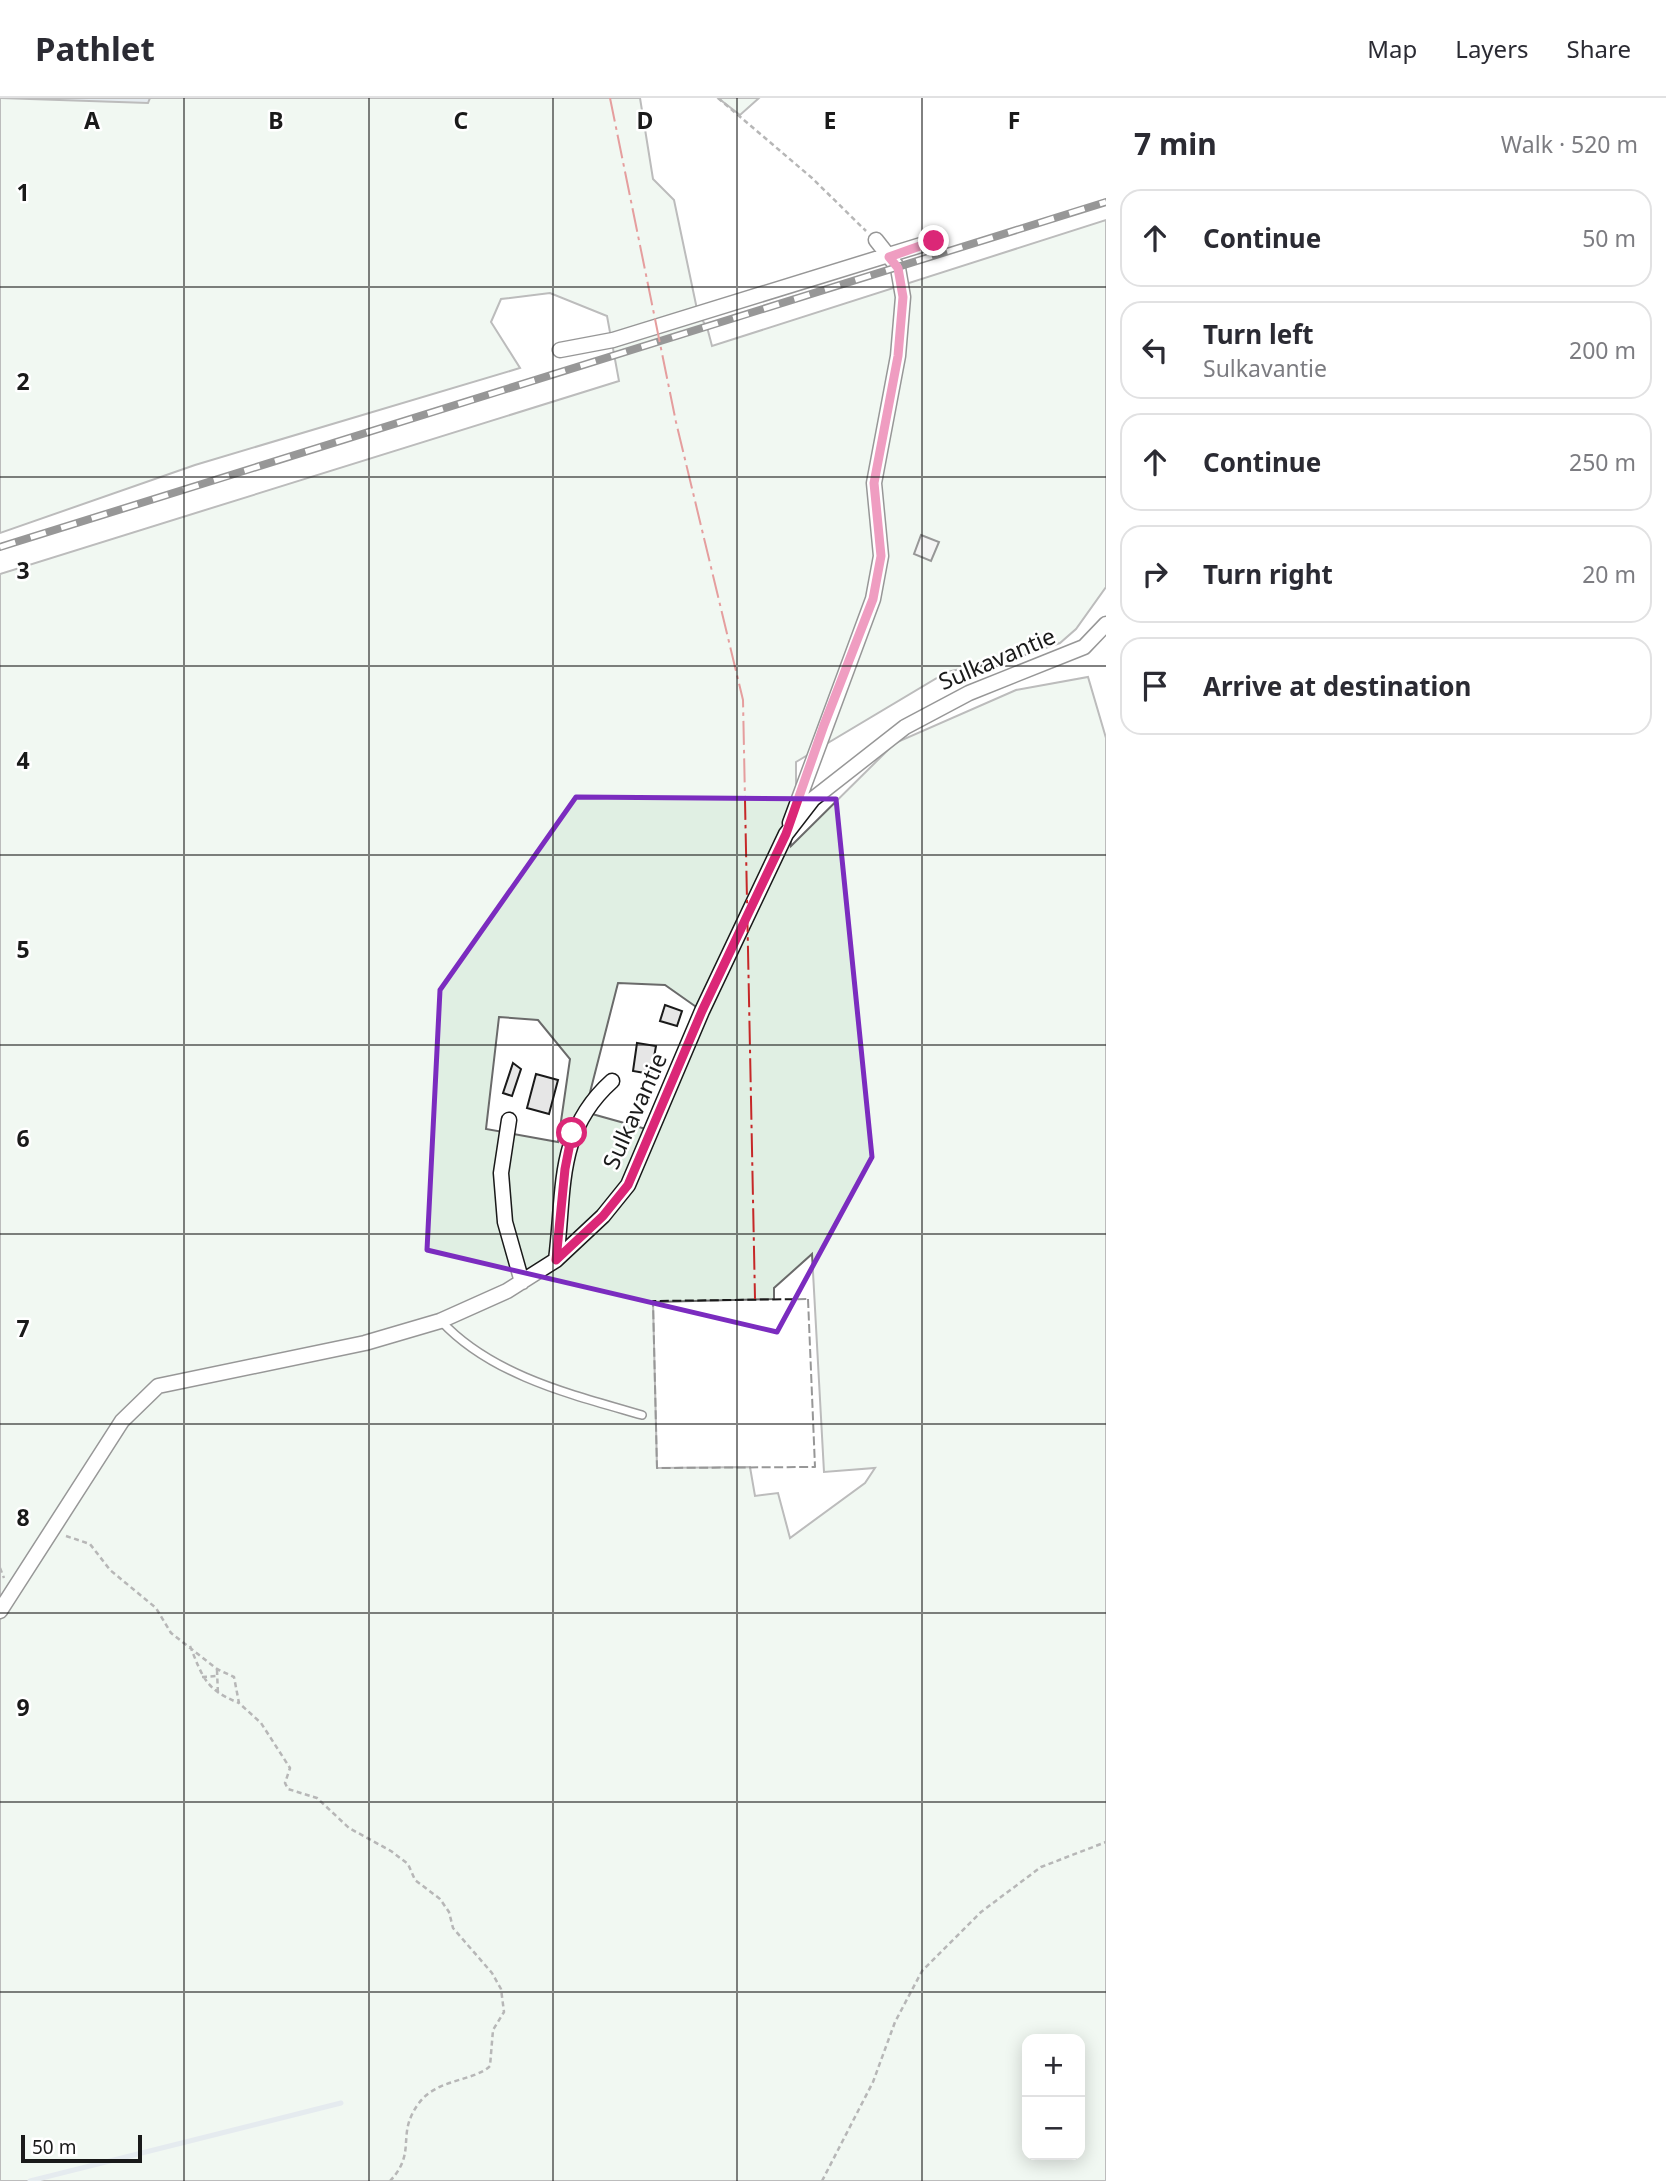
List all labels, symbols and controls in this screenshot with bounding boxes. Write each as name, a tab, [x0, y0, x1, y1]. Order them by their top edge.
text: Pathlet	[35, 26, 155, 71]
text: Map	[1367, 32, 1417, 65]
text: Layers	[1455, 32, 1529, 65]
text: Share	[1567, 32, 1631, 65]
text: A	[84, 104, 100, 136]
text: B	[268, 104, 284, 136]
text: C	[454, 104, 469, 136]
text: D	[637, 104, 653, 136]
text: E	[824, 104, 836, 136]
text: F	[1008, 104, 1020, 136]
text: 7 min	[1134, 123, 1217, 164]
text: Walk · 520 m	[1501, 128, 1638, 160]
text: 1	[16, 176, 30, 208]
icon: ahead	[1136, 219, 1174, 257]
text: Continue	[1203, 220, 1321, 256]
text: 50 m	[1582, 222, 1636, 254]
route end	[918, 225, 949, 256]
text: Turn left	[1203, 316, 1314, 352]
icon: left	[1136, 331, 1174, 369]
text: 200 m	[1569, 334, 1636, 366]
text: Sulkavantie	[1203, 352, 1327, 384]
text: 2	[16, 365, 30, 397]
icon: ahead	[1136, 443, 1174, 481]
text: Continue	[1203, 444, 1321, 480]
text: 250 m	[1569, 446, 1636, 478]
text: 3	[16, 554, 30, 586]
icon: right	[1136, 555, 1174, 593]
text: Turn right	[1203, 556, 1333, 592]
text: 20 m	[1582, 558, 1636, 590]
street label: Sulkavantie	[933, 619, 1060, 697]
icon: arrive	[1136, 667, 1174, 705]
text: Arrive at destination	[1203, 668, 1472, 704]
text: 4	[16, 744, 30, 776]
text: 5	[16, 933, 30, 965]
street label: Sulkavantie	[594, 1047, 674, 1174]
route start	[556, 1117, 587, 1148]
text: 6	[16, 1122, 30, 1154]
text: 7	[16, 1312, 30, 1344]
text: 8	[16, 1501, 30, 1533]
text: 9	[16, 1691, 30, 1723]
map controls	[1022, 2034, 1085, 2160]
button: +	[1022, 2034, 1085, 2097]
button: −	[1022, 2097, 1085, 2160]
scale bar	[21, 2132, 142, 2164]
text: 50 m	[32, 2134, 76, 2160]

